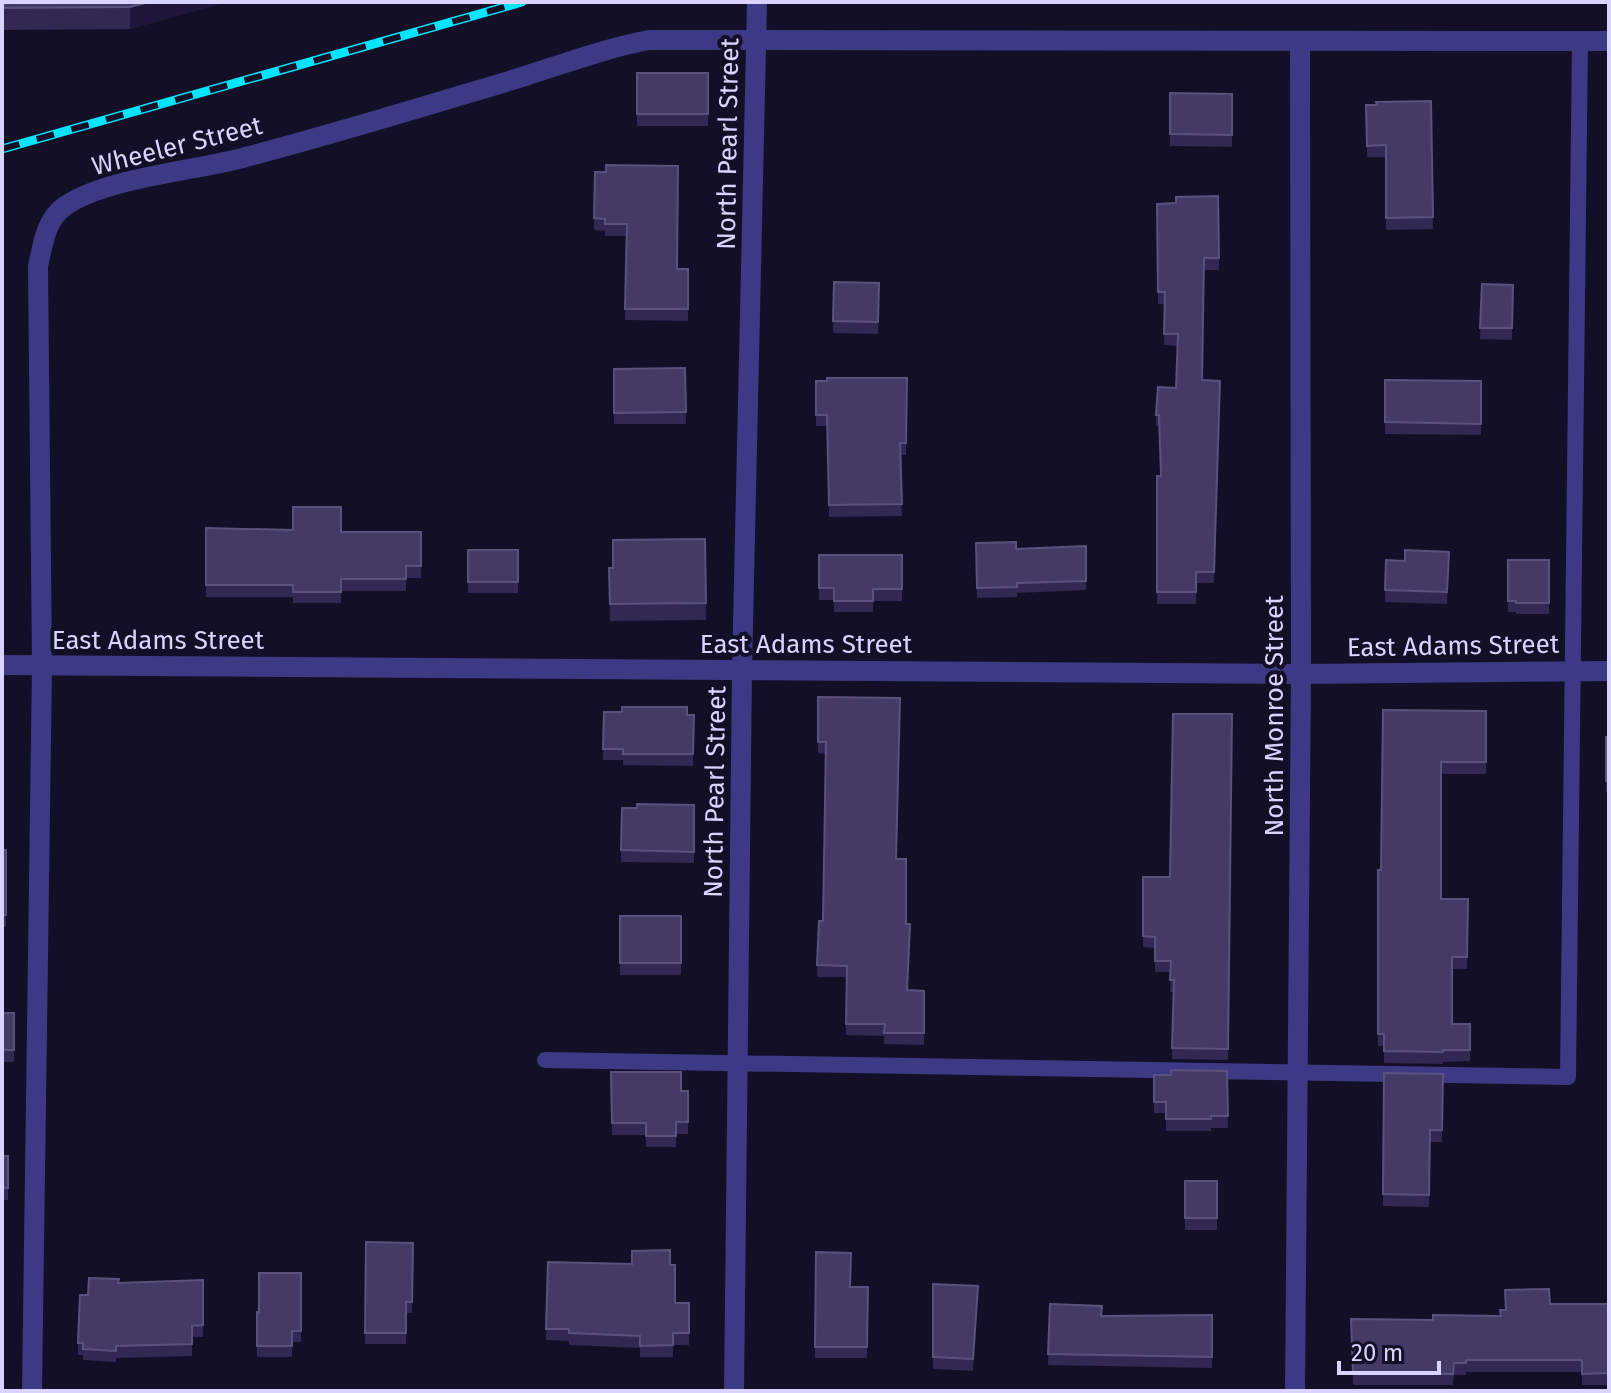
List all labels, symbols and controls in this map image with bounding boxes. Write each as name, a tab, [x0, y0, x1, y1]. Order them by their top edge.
street label: North Pearl Street	[711, 37, 745, 250]
street label: Wheeler Street	[89, 110, 266, 182]
street label: North Monroe Street	[1259, 595, 1290, 837]
street label: East Adams Street	[52, 625, 265, 656]
street label: East Adams Street	[700, 629, 913, 660]
street label: East Adams Street	[1347, 629, 1560, 663]
street label: North Pearl Street	[698, 685, 732, 898]
scale bar	[1339, 1325, 1439, 1375]
text: 20 m	[1351, 1339, 1403, 1367]

